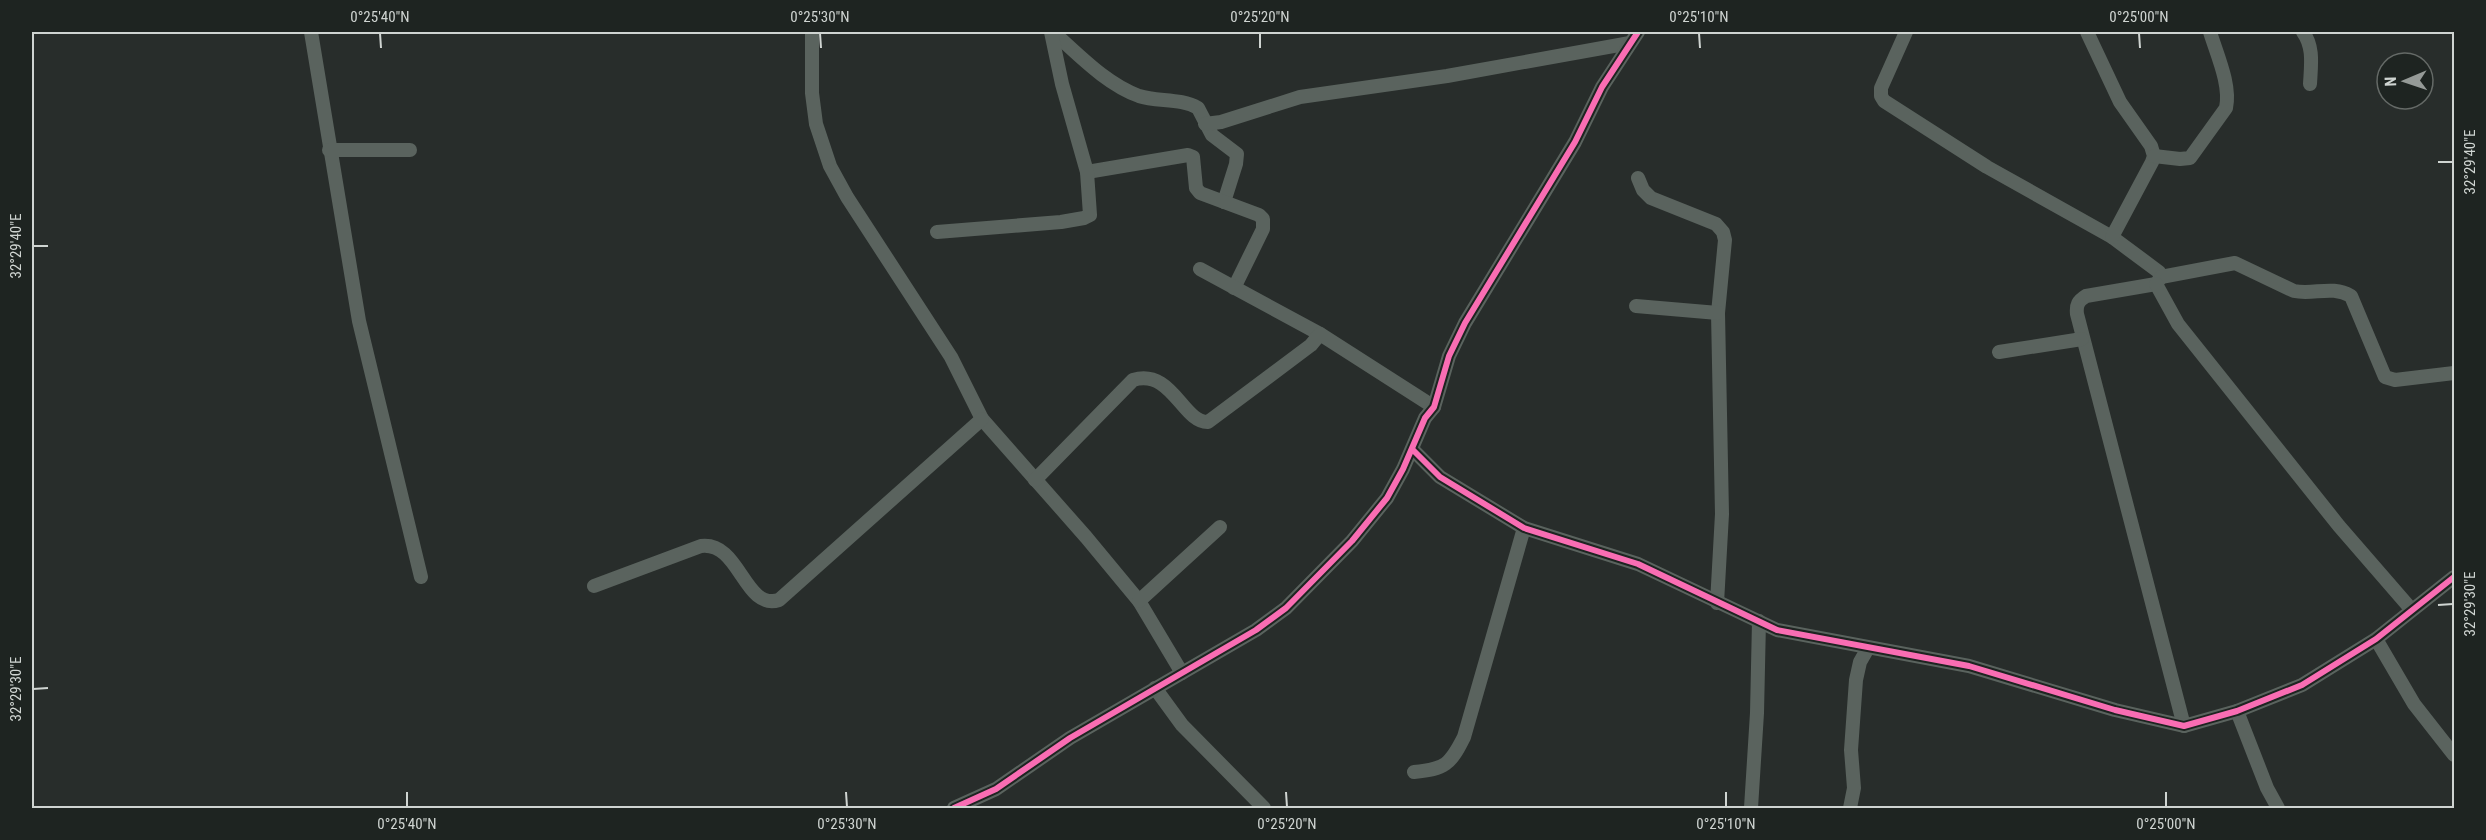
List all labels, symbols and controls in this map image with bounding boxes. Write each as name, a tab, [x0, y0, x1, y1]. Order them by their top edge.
text: 0°25'40"N	[350, 8, 410, 26]
text: 0°25'30"N	[790, 8, 850, 26]
text: 0°25'20"N	[1230, 8, 1290, 26]
text: 0°25'10"N	[1669, 8, 1729, 26]
text: 0°25'00"N	[2109, 8, 2169, 26]
north arrow	[2375, 51, 2435, 111]
text: N	[2381, 76, 2400, 87]
text: 32°29'40"E	[2461, 130, 2479, 194]
text: 32°29'40"E	[7, 214, 25, 278]
text: 32°29'30"E	[2461, 572, 2479, 636]
text: 32°29'30"E	[7, 657, 25, 721]
text: 0°25'40"N	[377, 815, 437, 833]
text: 0°25'30"N	[817, 815, 877, 833]
text: 0°25'20"N	[1257, 815, 1317, 833]
text: 0°25'10"N	[1696, 815, 1756, 833]
text: 0°25'00"N	[2136, 815, 2196, 833]

